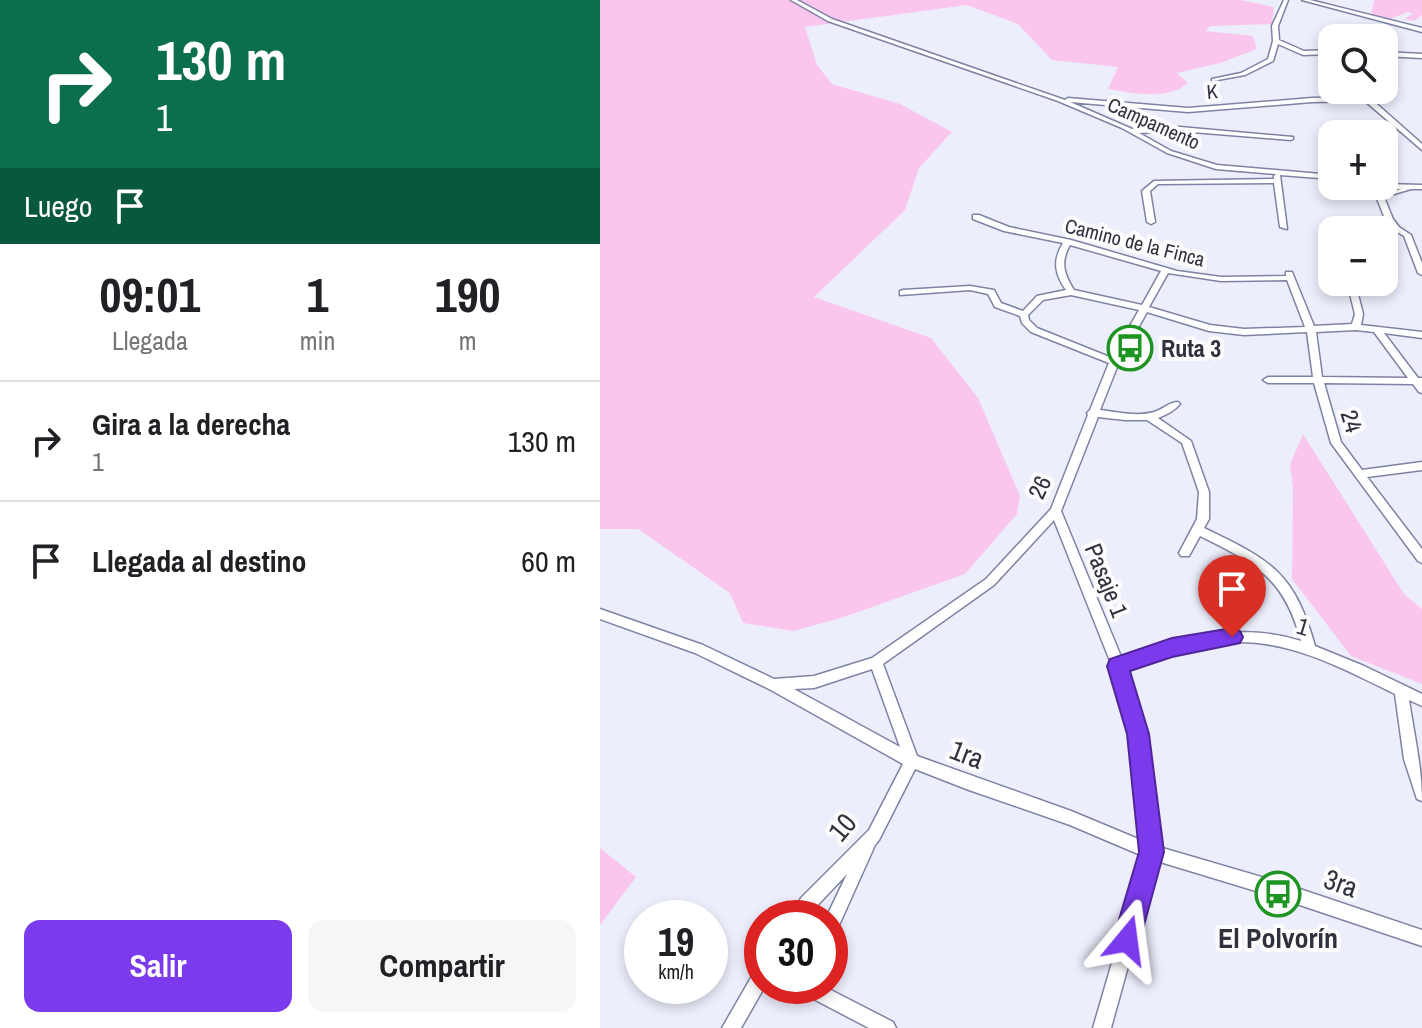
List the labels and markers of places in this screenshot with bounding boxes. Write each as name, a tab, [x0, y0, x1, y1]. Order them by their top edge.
bus stop icon: Ruta 3	[1106, 324, 1154, 372]
place label: Ruta 3	[1161, 332, 1221, 364]
pin	[1198, 555, 1266, 637]
bus stop icon: El Polvorín	[1254, 870, 1302, 918]
place label: El Polvorín	[1218, 919, 1338, 957]

